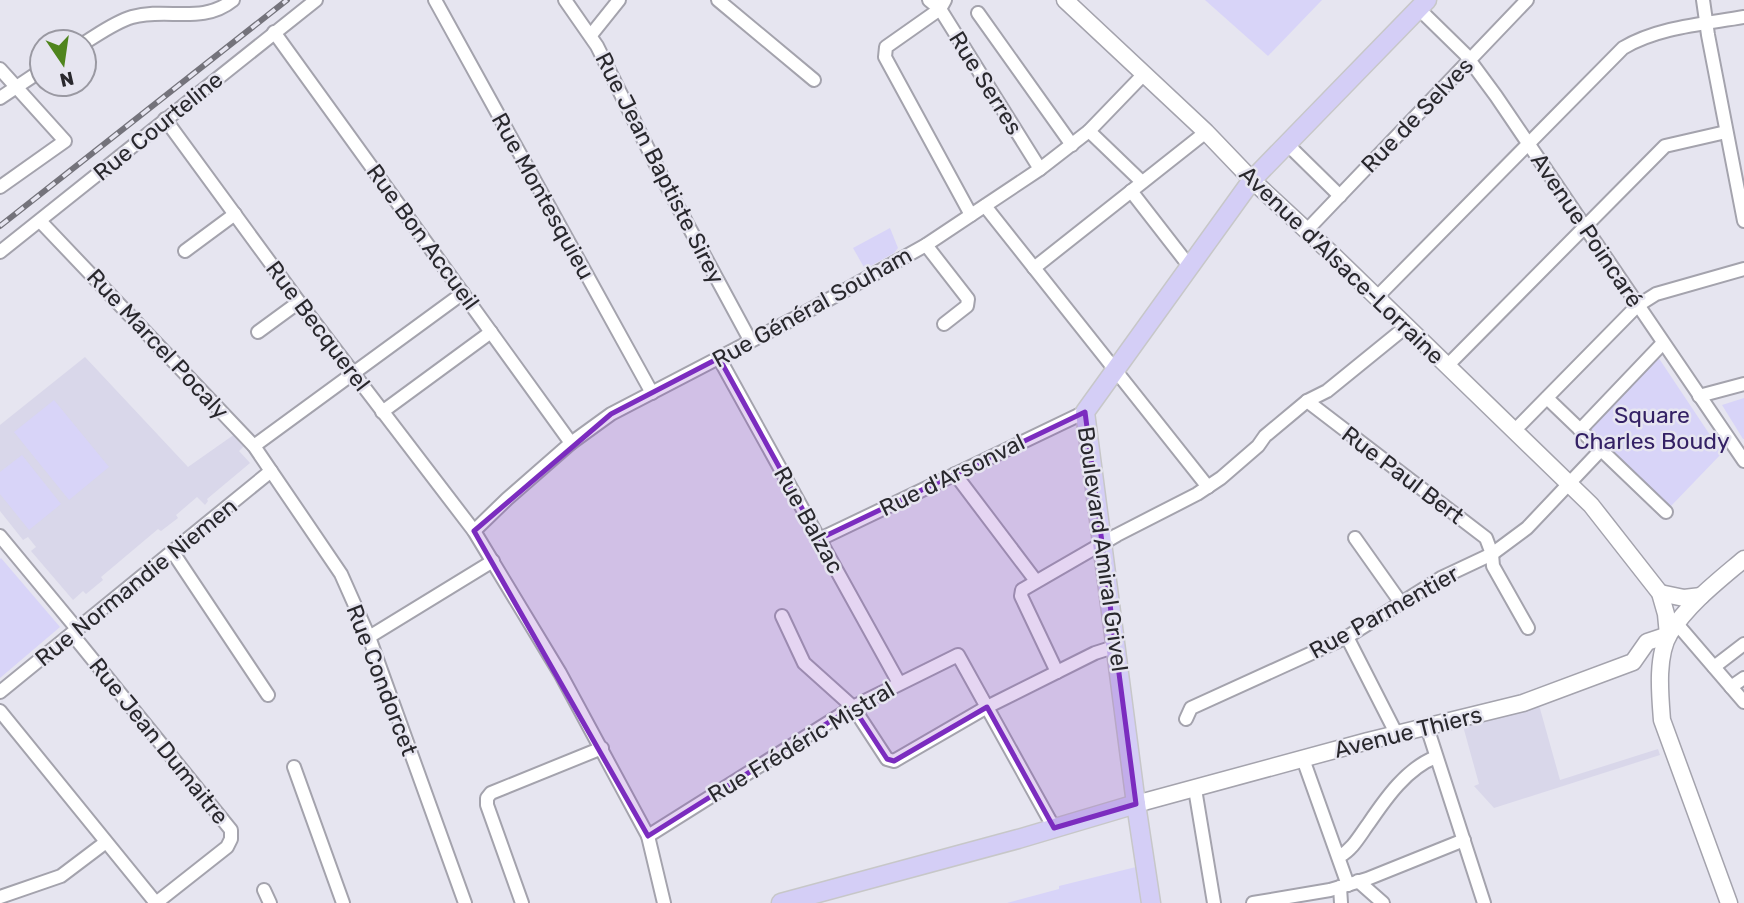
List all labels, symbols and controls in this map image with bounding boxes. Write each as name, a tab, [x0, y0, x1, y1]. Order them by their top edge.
street label: Rue Serres	[943, 26, 1029, 140]
north arrow	[28, 28, 98, 98]
street label: Rue Jean Baptiste Sirey	[589, 48, 731, 289]
street label: Rue de Selves	[1355, 52, 1479, 178]
street label: Rue Courteline	[88, 65, 228, 187]
text: N	[57, 66, 76, 92]
street label: Rue Montesquieu	[486, 108, 600, 284]
street label: Avenue Poincaré	[1525, 147, 1649, 313]
street label: Rue Bon Accueil	[361, 159, 485, 315]
street label: Avenue d'Alsace-Lorraine	[1234, 160, 1450, 370]
street label: Rue Général Souham	[707, 241, 917, 373]
street label: Rue Becquerel	[260, 255, 376, 397]
street label: Rue Marcel Pocaly	[81, 263, 235, 425]
park label: Square Charles Boudy	[1574, 401, 1730, 455]
street label: Rue Paul Bert	[1336, 420, 1470, 530]
street label: Boulevard Amiral Grivel	[1072, 425, 1134, 673]
street label: Rue d'Arsonval	[875, 428, 1029, 522]
street label: Rue Balzac	[768, 462, 850, 578]
street label: Rue Normandie Niemen	[29, 492, 243, 672]
street label: Rue Parmentier	[1304, 559, 1464, 665]
street label: Rue Condorcet	[340, 600, 424, 760]
street label: Rue Jean Dumaitre	[83, 652, 235, 830]
street label: Rue Frédéric Mistral	[703, 675, 899, 809]
street label: Avenue Thiers	[1331, 700, 1485, 764]

